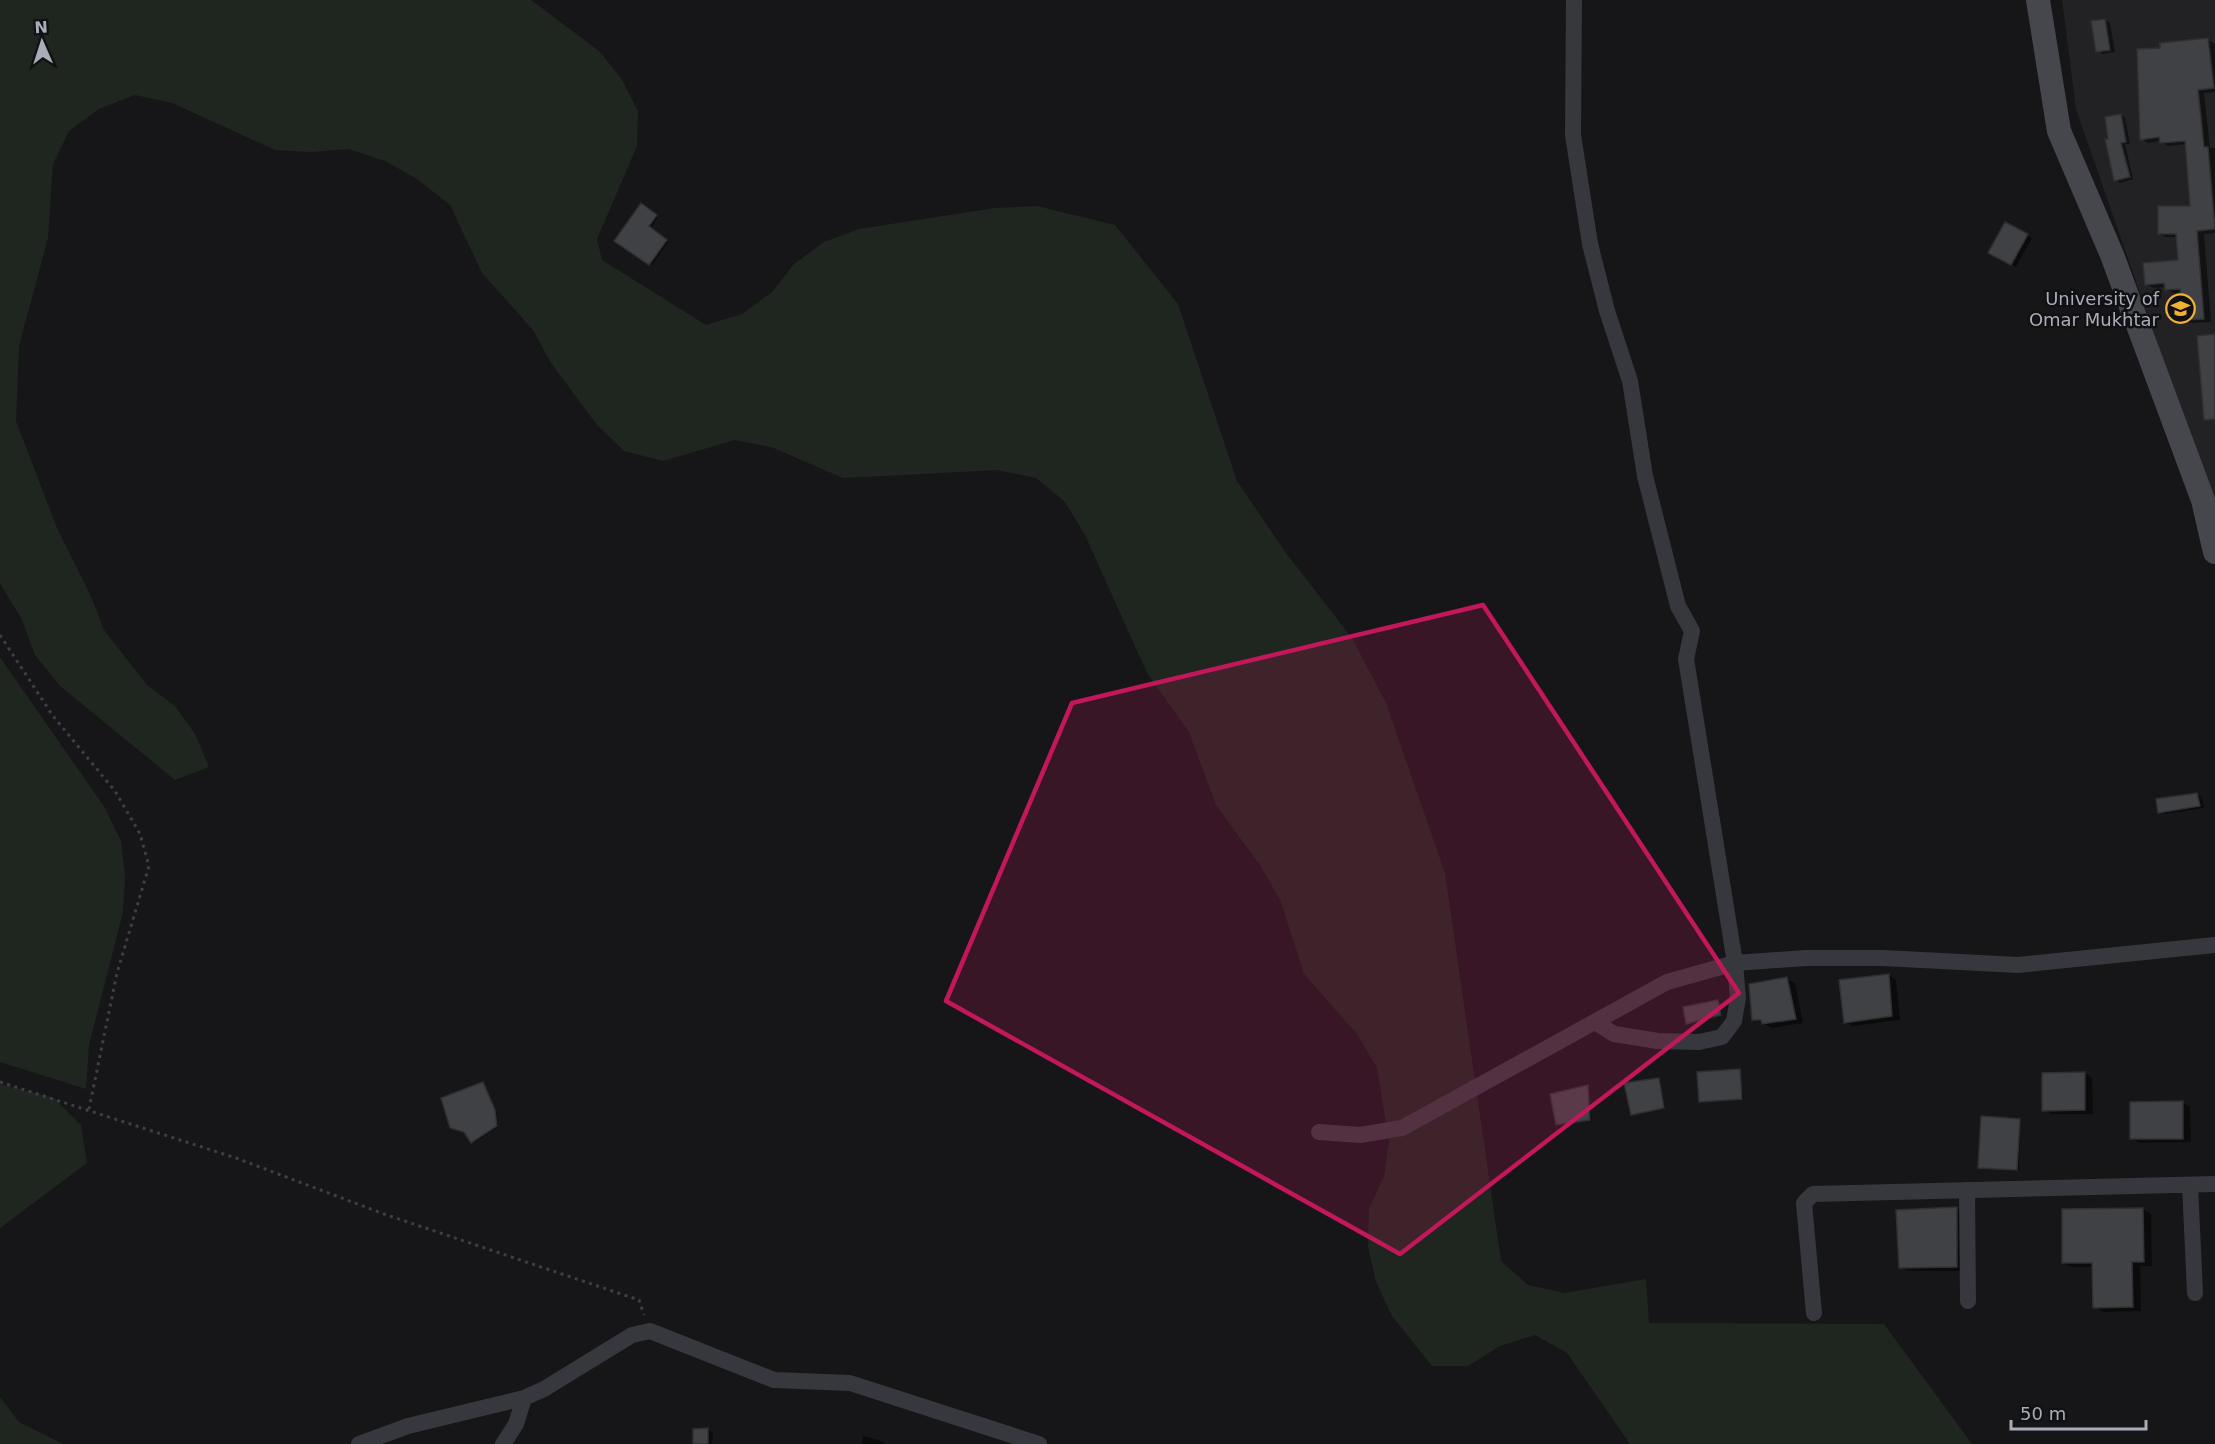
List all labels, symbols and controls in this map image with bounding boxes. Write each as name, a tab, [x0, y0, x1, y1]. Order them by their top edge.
north arrow	[12, 12, 72, 72]
text: N	[34, 18, 48, 37]
place label: University of Omar Mukhtar	[2029, 288, 2160, 330]
school or university icon: University of Omar Mukhtar	[2164, 293, 2196, 325]
scale bar	[2011, 1393, 2146, 1431]
text: 50 m	[2020, 1403, 2066, 1424]

